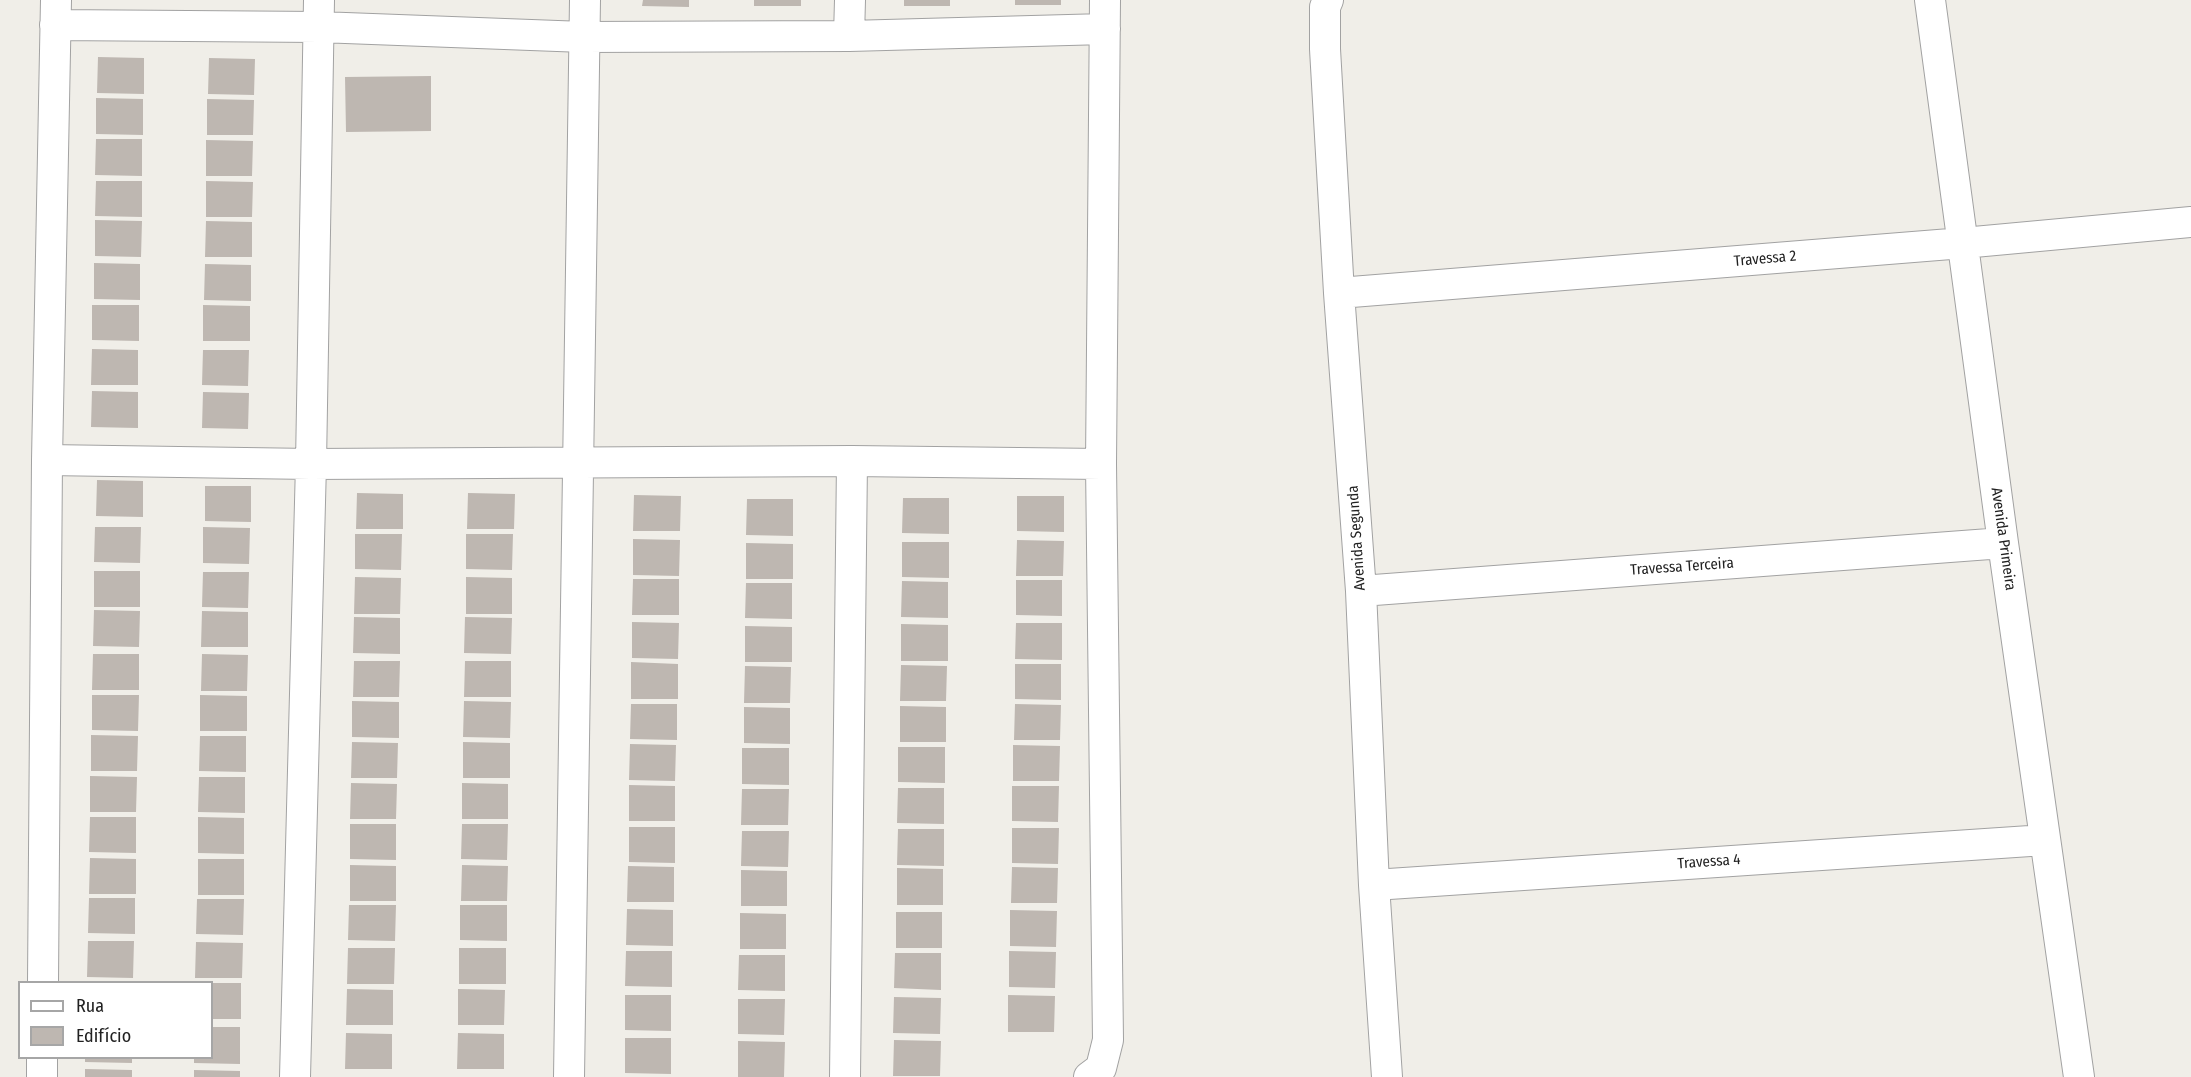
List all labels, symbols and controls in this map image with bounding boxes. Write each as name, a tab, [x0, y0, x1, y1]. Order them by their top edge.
street label: Travessa 2	[1733, 247, 1797, 271]
street label: Avenida Segunda	[1344, 485, 1370, 591]
street label: Avenida Primeira	[1987, 486, 2019, 592]
street label: Travessa Terceira	[1630, 554, 1734, 580]
street label: Travessa 4	[1677, 851, 1741, 873]
legend	[18, 981, 213, 1059]
text: Rua	[76, 995, 104, 1017]
text: Edifício	[76, 1025, 131, 1047]

